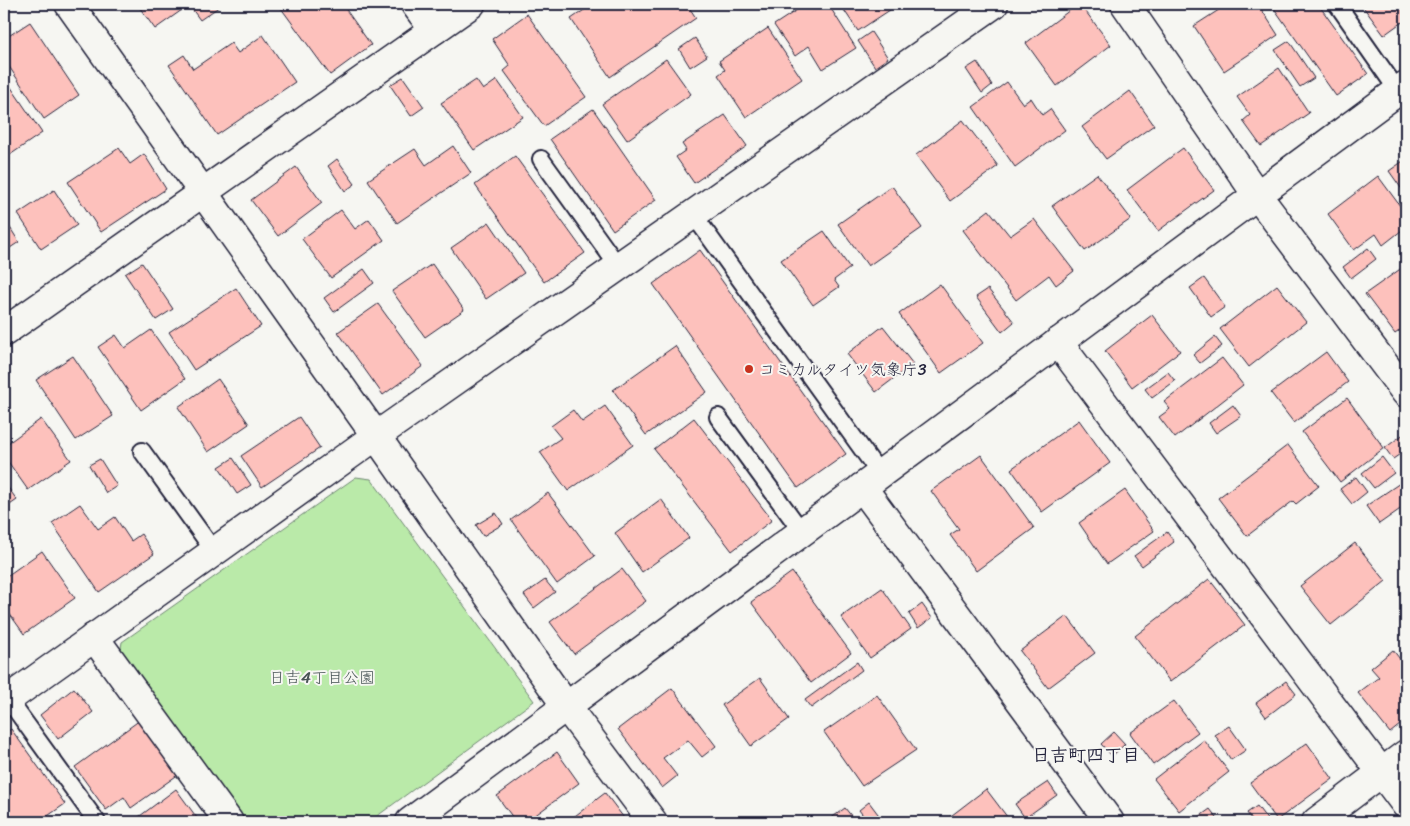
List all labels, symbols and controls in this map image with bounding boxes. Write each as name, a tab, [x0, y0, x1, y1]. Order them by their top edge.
place label: コミカルタイツ気象庁3	[759, 355, 927, 384]
marker: コミカルタイツ気象庁3	[743, 363, 755, 375]
park label: 日吉4丁目公園	[269, 663, 375, 692]
district label: 日吉町四丁目	[1032, 739, 1140, 771]

